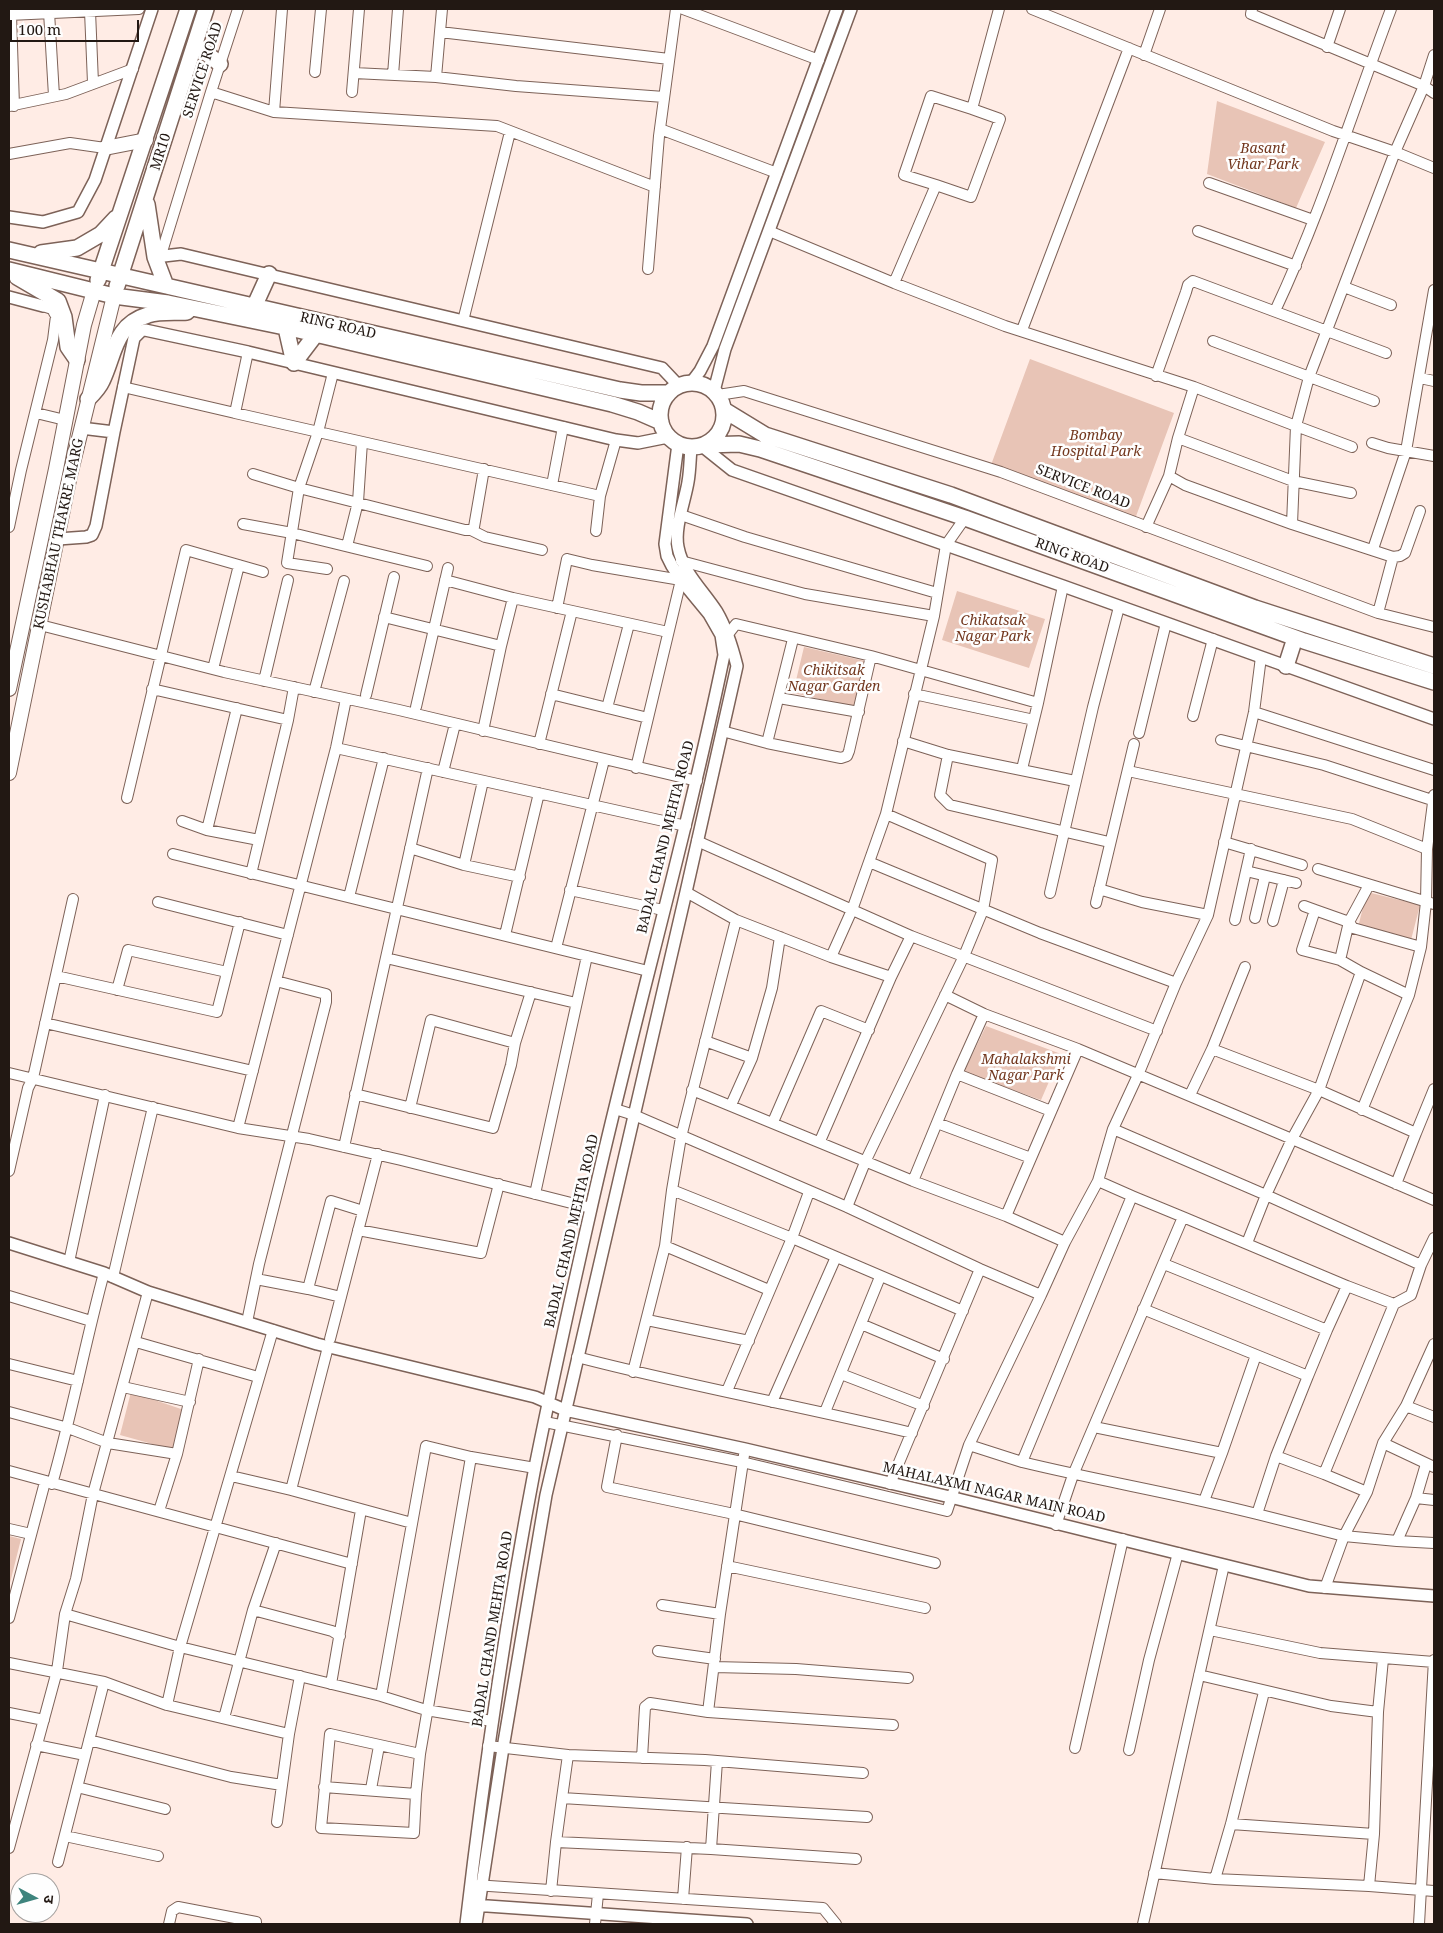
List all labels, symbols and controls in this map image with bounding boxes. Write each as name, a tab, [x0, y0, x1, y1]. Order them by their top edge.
scale bar	[12, 10, 141, 42]
text: 100 m	[18, 19, 61, 39]
street label: SERVICE ROAD	[180, 20, 226, 120]
street label: MR10	[147, 131, 175, 173]
park label: Basant Vihar Park	[1227, 141, 1299, 174]
street label: RING ROAD	[298, 309, 378, 343]
park label: Bombay Hospital Park	[1051, 428, 1141, 461]
street label: KUSHABHAU THAKRE MARG	[31, 437, 87, 631]
street label: SERVICE ROAD	[1033, 461, 1133, 513]
street label: RING ROAD	[1033, 535, 1111, 577]
park label: Chikatsak Nagar Park	[955, 613, 1031, 646]
park label: Chikitsak Nagar Garden	[788, 663, 880, 696]
street label: BADAL CHAND MEHTA ROAD	[634, 739, 698, 935]
park label: Mahalakshmi Nagar Park	[981, 1052, 1071, 1084]
street label: BADAL CHAND MEHTA ROAD	[542, 1133, 602, 1329]
street label: MAHALAXMI NAGAR MAIN ROAD	[881, 1459, 1107, 1527]
street label: BADAL CHAND MEHTA ROAD	[469, 1530, 517, 1728]
north arrow	[10, 1873, 60, 1923]
text: उ	[40, 1894, 59, 1905]

